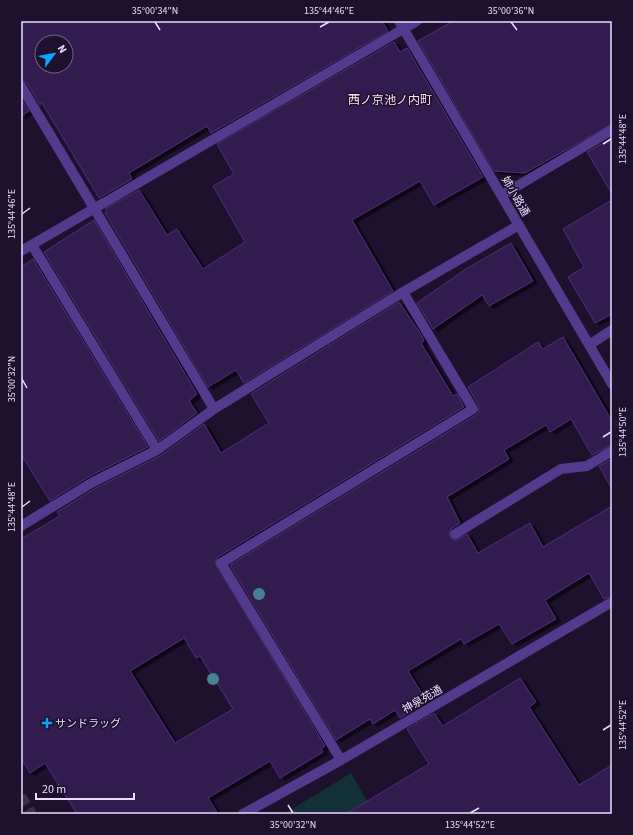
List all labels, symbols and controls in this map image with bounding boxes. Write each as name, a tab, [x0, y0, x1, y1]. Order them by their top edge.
text: 35°00'34"N	[132, 4, 178, 18]
text: 135°44'46"E	[304, 4, 354, 18]
text: 35°00'36"N	[488, 4, 534, 18]
north arrow	[34, 34, 74, 74]
text: N	[54, 42, 70, 56]
district label: 西ノ京池ノ内町	[348, 92, 432, 109]
text: 135°44'48"E	[616, 114, 630, 164]
street label: 姉小路通	[498, 173, 533, 219]
text: 135°44'46"E	[5, 189, 19, 239]
text: 35°00'32"N	[5, 356, 19, 402]
text: 135°44'50"E	[616, 407, 630, 457]
text: 135°44'48"E	[5, 482, 19, 532]
street label: 神泉苑通	[399, 682, 445, 717]
text: 135°44'52"E	[616, 700, 630, 750]
place label: サンドラッグ	[55, 716, 121, 731]
marker: サンドラッグ	[42, 718, 52, 728]
scale bar	[36, 775, 134, 801]
text: 20 m	[42, 781, 66, 798]
text: 35°00'32"N	[270, 818, 316, 832]
text: 135°44'52"E	[445, 818, 495, 832]

